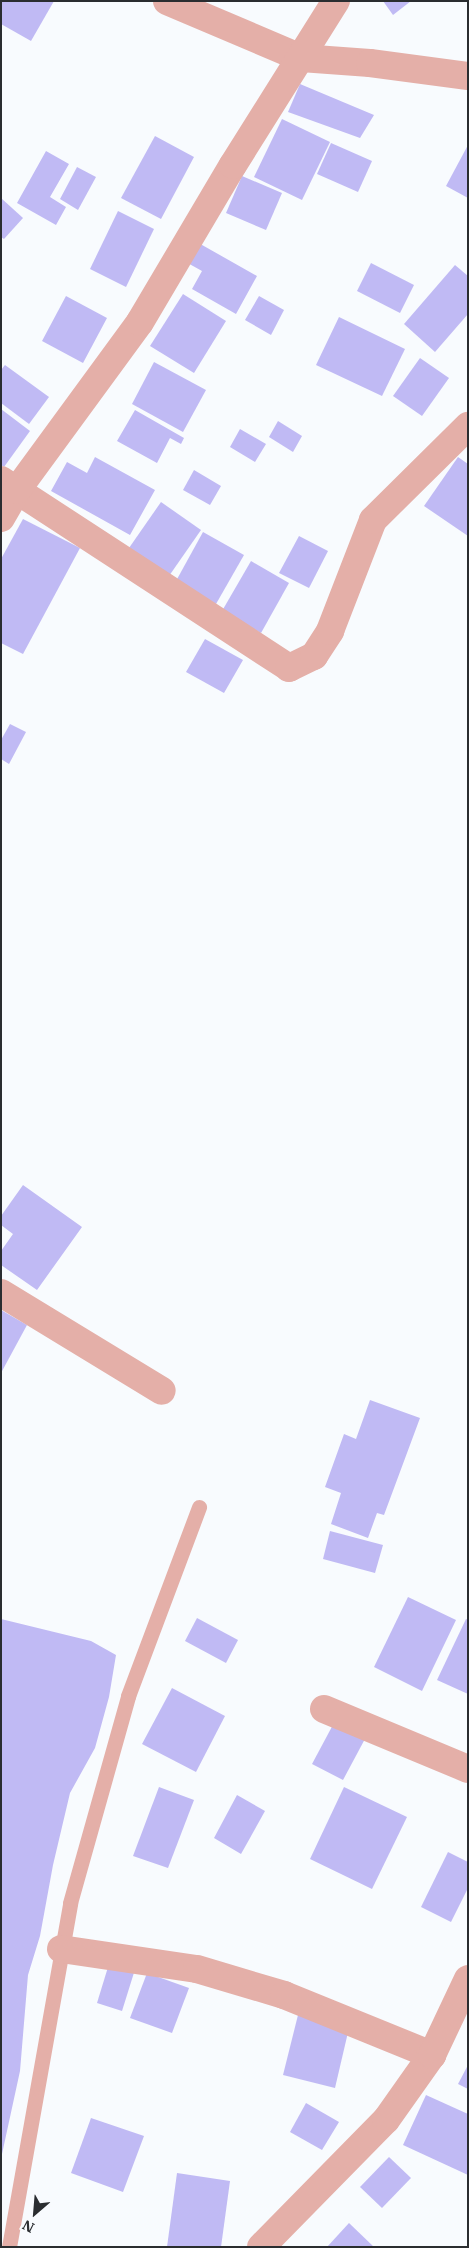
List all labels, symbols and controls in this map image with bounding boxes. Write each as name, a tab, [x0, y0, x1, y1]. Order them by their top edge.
north arrow	[10, 2188, 60, 2238]
text: N	[19, 2216, 37, 2237]

